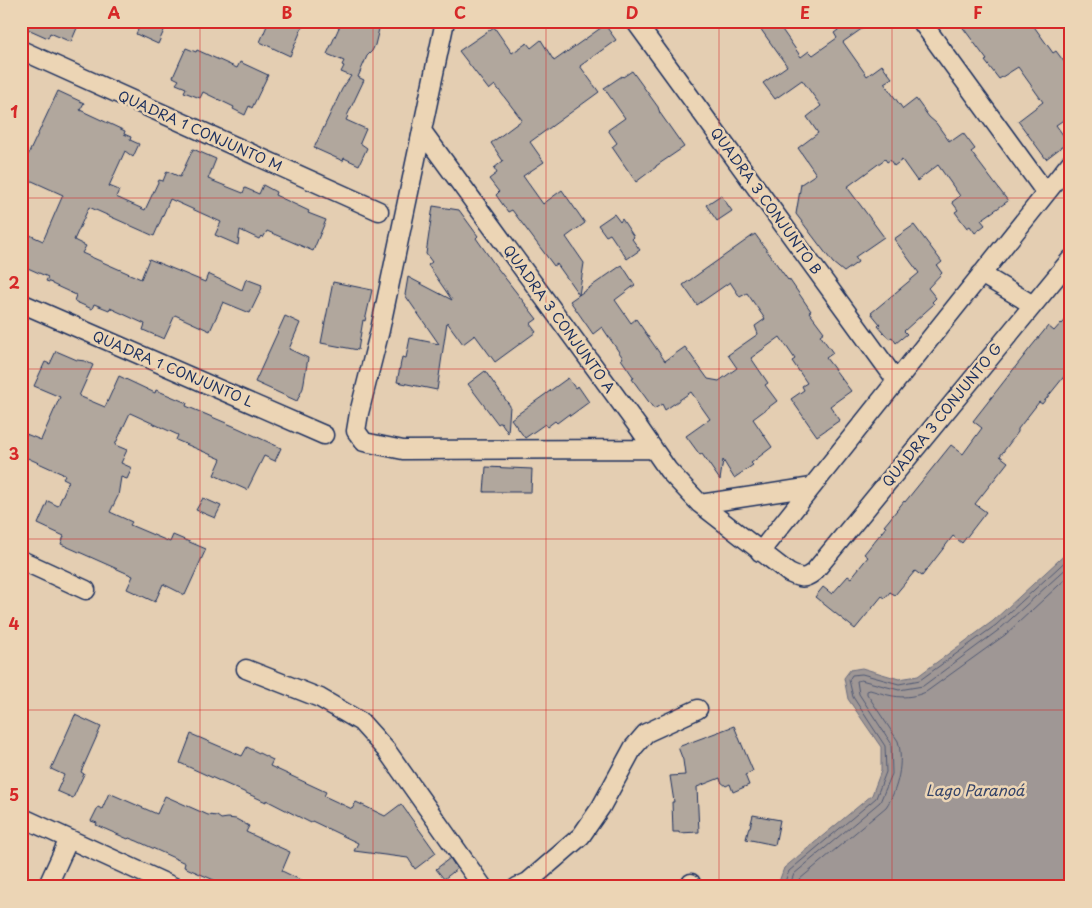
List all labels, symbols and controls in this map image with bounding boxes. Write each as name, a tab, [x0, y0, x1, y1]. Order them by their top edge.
text: A	[108, 0, 121, 24]
text: B	[282, 0, 293, 24]
text: C	[454, 0, 466, 24]
text: D	[626, 0, 638, 24]
text: E	[800, 0, 810, 24]
text: F	[973, 0, 983, 24]
street label: QUADRA 1 CONJUNTO M	[115, 85, 286, 176]
text: 1	[10, 99, 18, 123]
street label: QUADRA 3 CONJUNTO B	[706, 123, 827, 279]
street label: QUADRA 3 CONJUNTO A	[498, 240, 620, 397]
text: 2	[8, 270, 20, 294]
street label: QUADRA 1 CONJUNTO L	[90, 325, 257, 412]
street label: QUADRA 3 CONJUNTO G	[877, 338, 1006, 491]
text: 3	[9, 441, 19, 465]
text: 4	[9, 611, 20, 635]
water label: Lago Paranoá	[926, 778, 1026, 801]
text: 5	[9, 782, 19, 806]

